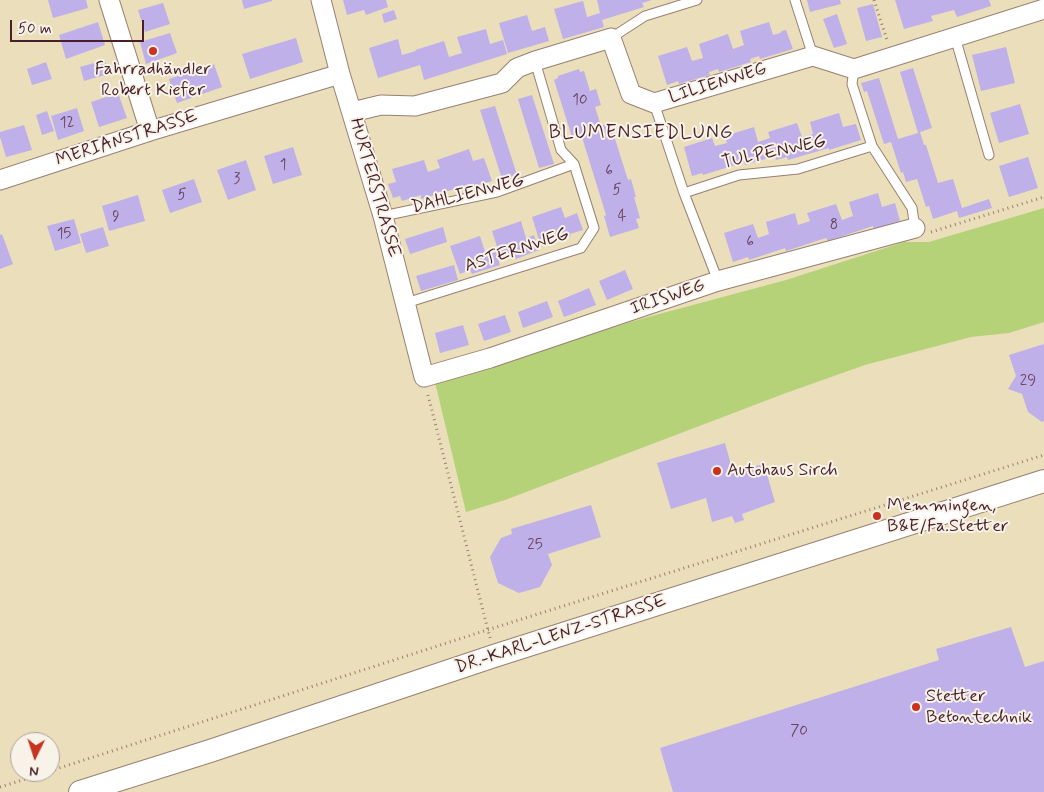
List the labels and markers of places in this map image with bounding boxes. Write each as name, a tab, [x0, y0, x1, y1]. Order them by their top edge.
marker: Fahrradhändler Robert Kiefer	[147, 45, 159, 57]
place label: Fahrradhändler Robert Kiefer	[95, 59, 211, 102]
place label: Autohaus Sirch	[727, 460, 838, 482]
marker: Autohaus Sirch	[711, 465, 723, 477]
place label: Memmingen, B&E/Fa.Stetter	[887, 495, 1009, 538]
marker: Memmingen, B&E/Fa.Stetter	[871, 510, 883, 522]
place label: Stetter Betontechnik	[926, 686, 1032, 729]
marker: Stetter Betontechnik	[910, 701, 922, 713]

